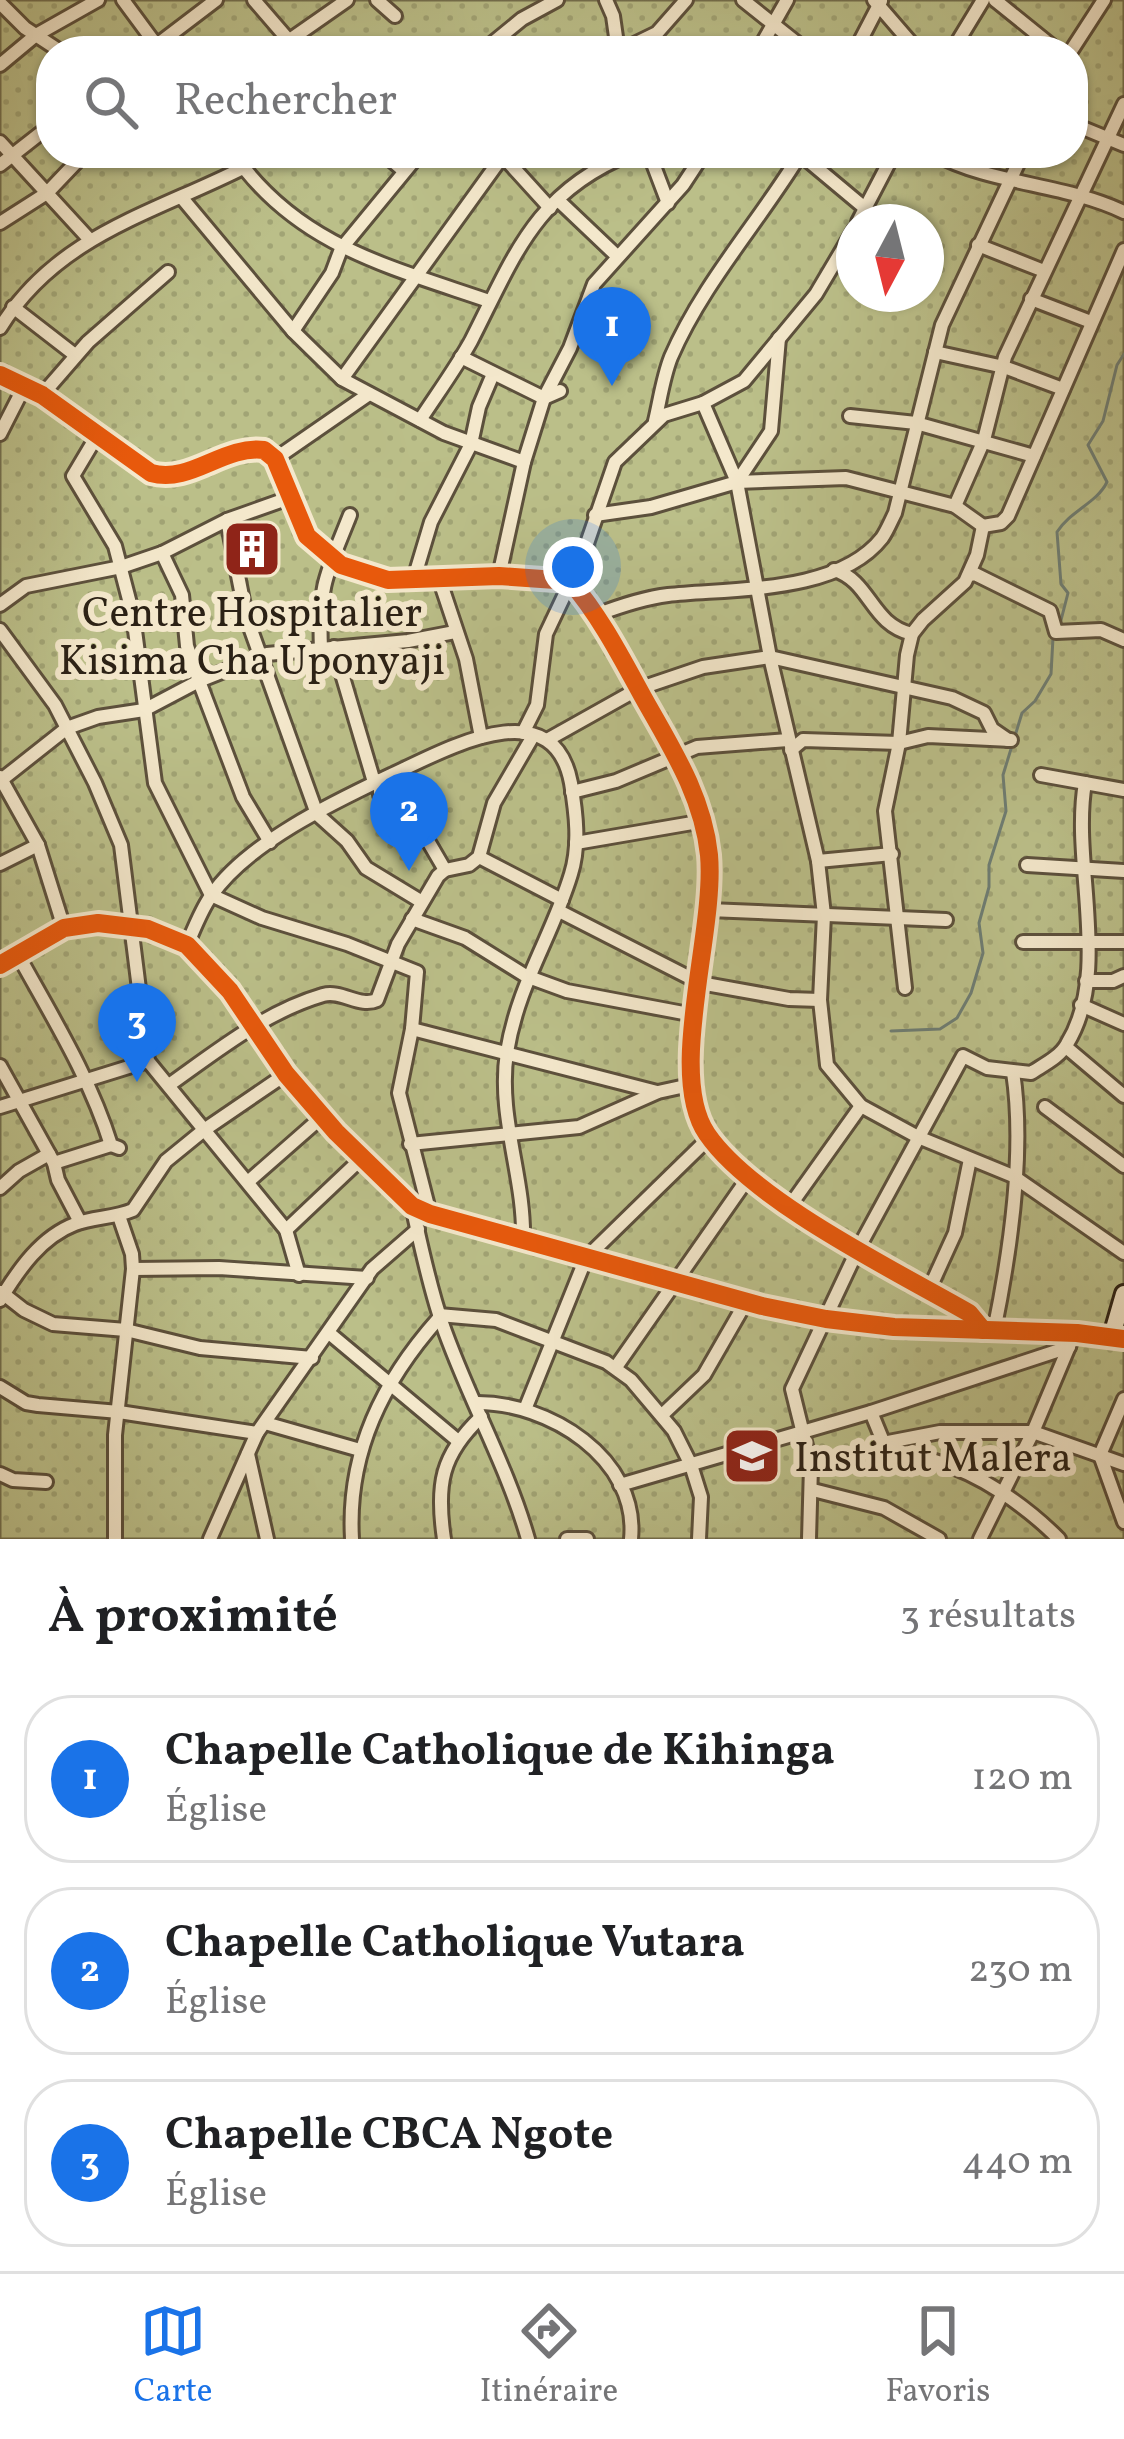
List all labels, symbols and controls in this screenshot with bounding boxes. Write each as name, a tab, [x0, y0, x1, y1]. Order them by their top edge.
search box	[36, 36, 1088, 168]
icon: search	[78, 69, 144, 135]
text: Rechercher	[174, 71, 397, 134]
north arrow	[836, 204, 944, 312]
pin: 1	[573, 287, 651, 386]
building icon: Centre Hospitalier Kisima Cha Uponyaji	[221, 518, 283, 580]
your location	[543, 537, 603, 597]
place label: Centre Hospitalier Kisima Cha Uponyaji	[59, 586, 445, 693]
pin: 2	[370, 772, 448, 871]
pin: 3	[98, 983, 176, 1082]
school or university icon: Institut Malera	[721, 1425, 783, 1487]
place label: Institut Malera	[794, 1431, 1072, 1490]
text: À proximité	[48, 1582, 338, 1653]
text: 3 résultats	[900, 1590, 1076, 1644]
text: Chapelle Catholique de Kihinga	[165, 1721, 835, 1784]
text: 1	[82, 1752, 98, 1806]
text: 120 m	[972, 1752, 1073, 1806]
text: Église	[165, 1784, 267, 1838]
text: Chapelle Catholique Vutara	[165, 1913, 745, 1976]
text: 2	[80, 1944, 100, 1998]
text: 230 m	[968, 1944, 1073, 1998]
text: Église	[165, 1976, 267, 2030]
text: Chapelle CBCA Ngote	[165, 2105, 613, 2168]
text: 3	[80, 2136, 100, 2190]
text: 440 m	[961, 2136, 1073, 2190]
text: Église	[165, 2168, 267, 2222]
tab: Carte	[134, 2298, 212, 2416]
tab: Itinéraire	[480, 2298, 618, 2416]
tab: Favoris	[885, 2298, 990, 2416]

